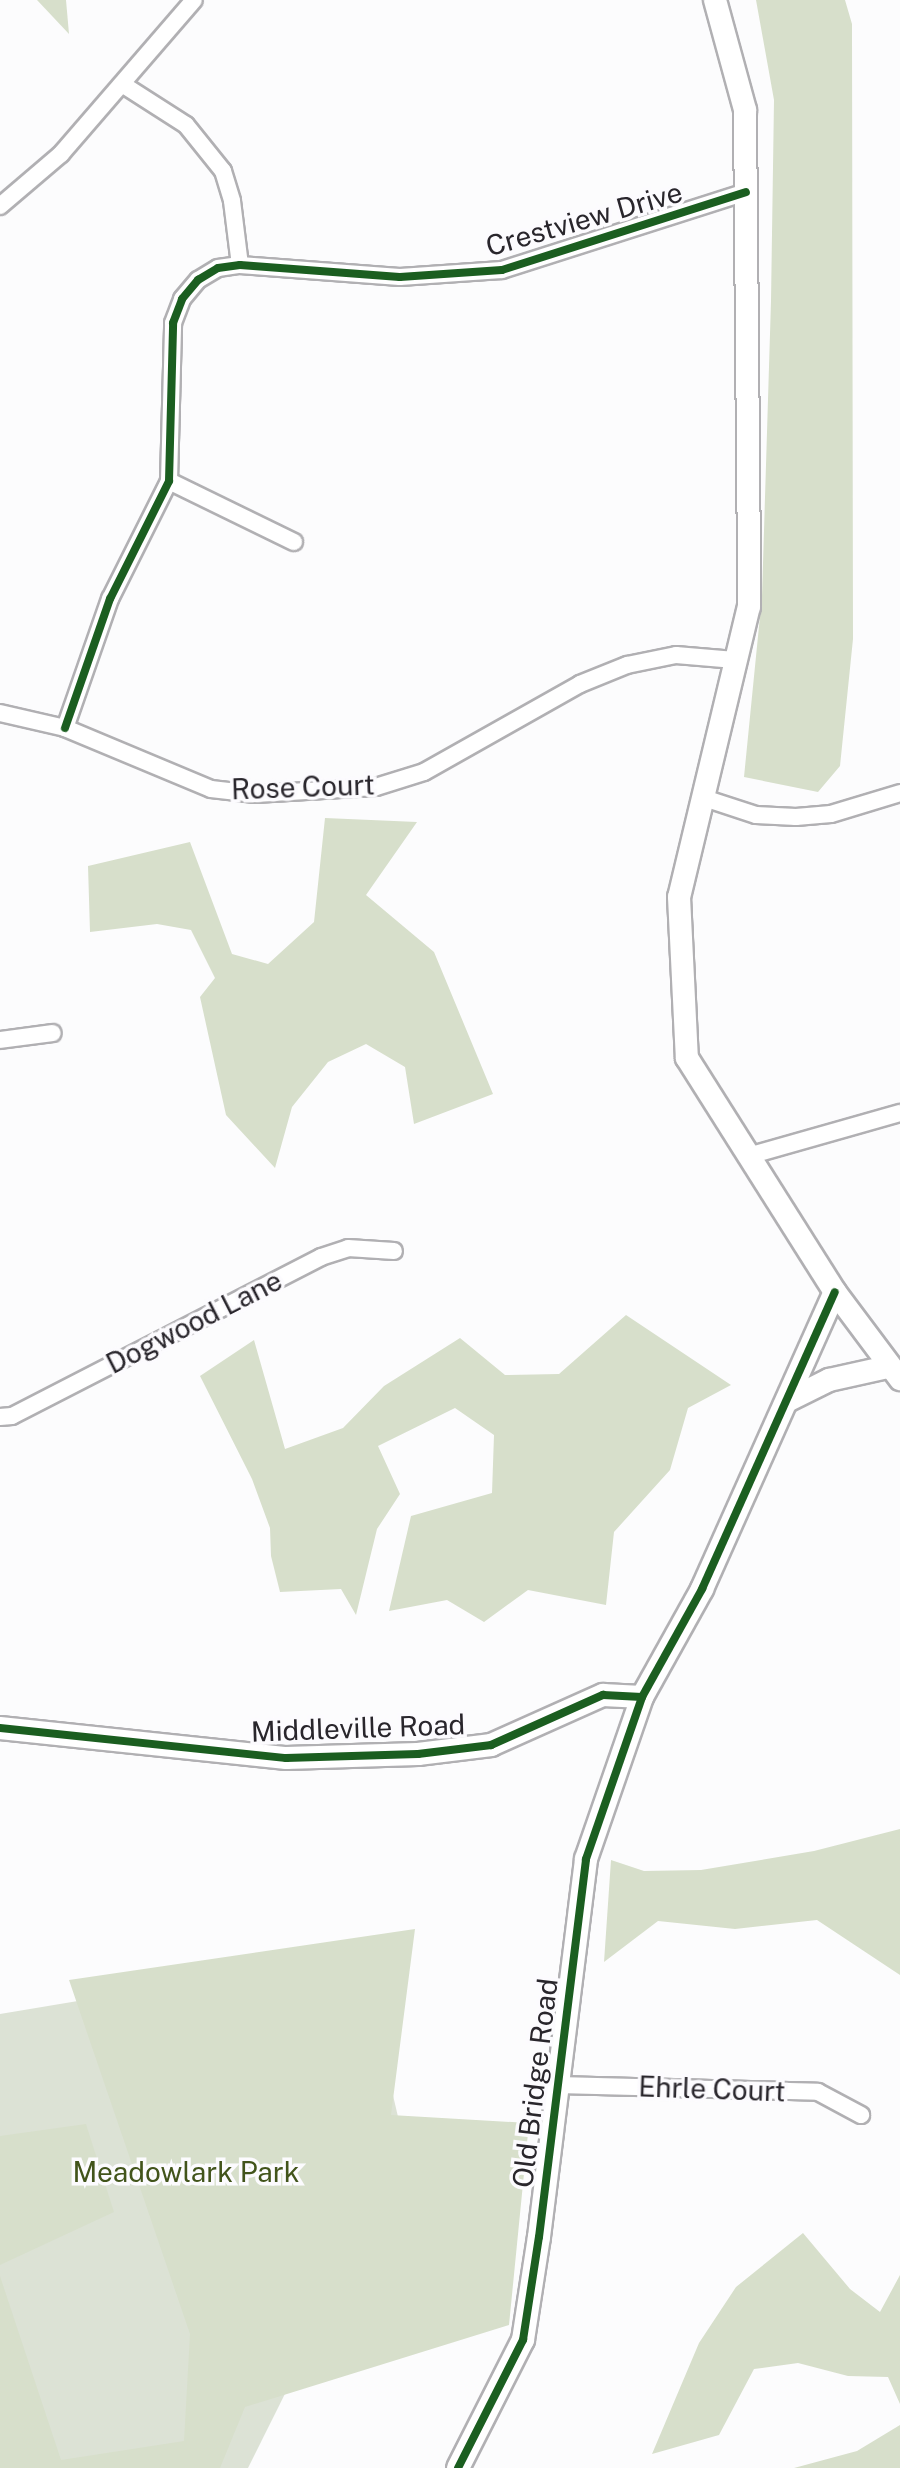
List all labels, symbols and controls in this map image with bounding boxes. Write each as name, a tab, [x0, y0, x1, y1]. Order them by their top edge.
street label: Crestview Drive	[482, 175, 686, 263]
street label: Rose Court	[230, 768, 376, 806]
street label: Dogwood Lane	[101, 1263, 287, 1381]
street label: Middleville Road	[250, 1707, 466, 1749]
street label: Old Bridge Road	[505, 1976, 565, 2190]
street label: Ehrle Court	[638, 2070, 786, 2108]
park label: Meadowlark Park	[73, 2155, 299, 2189]

